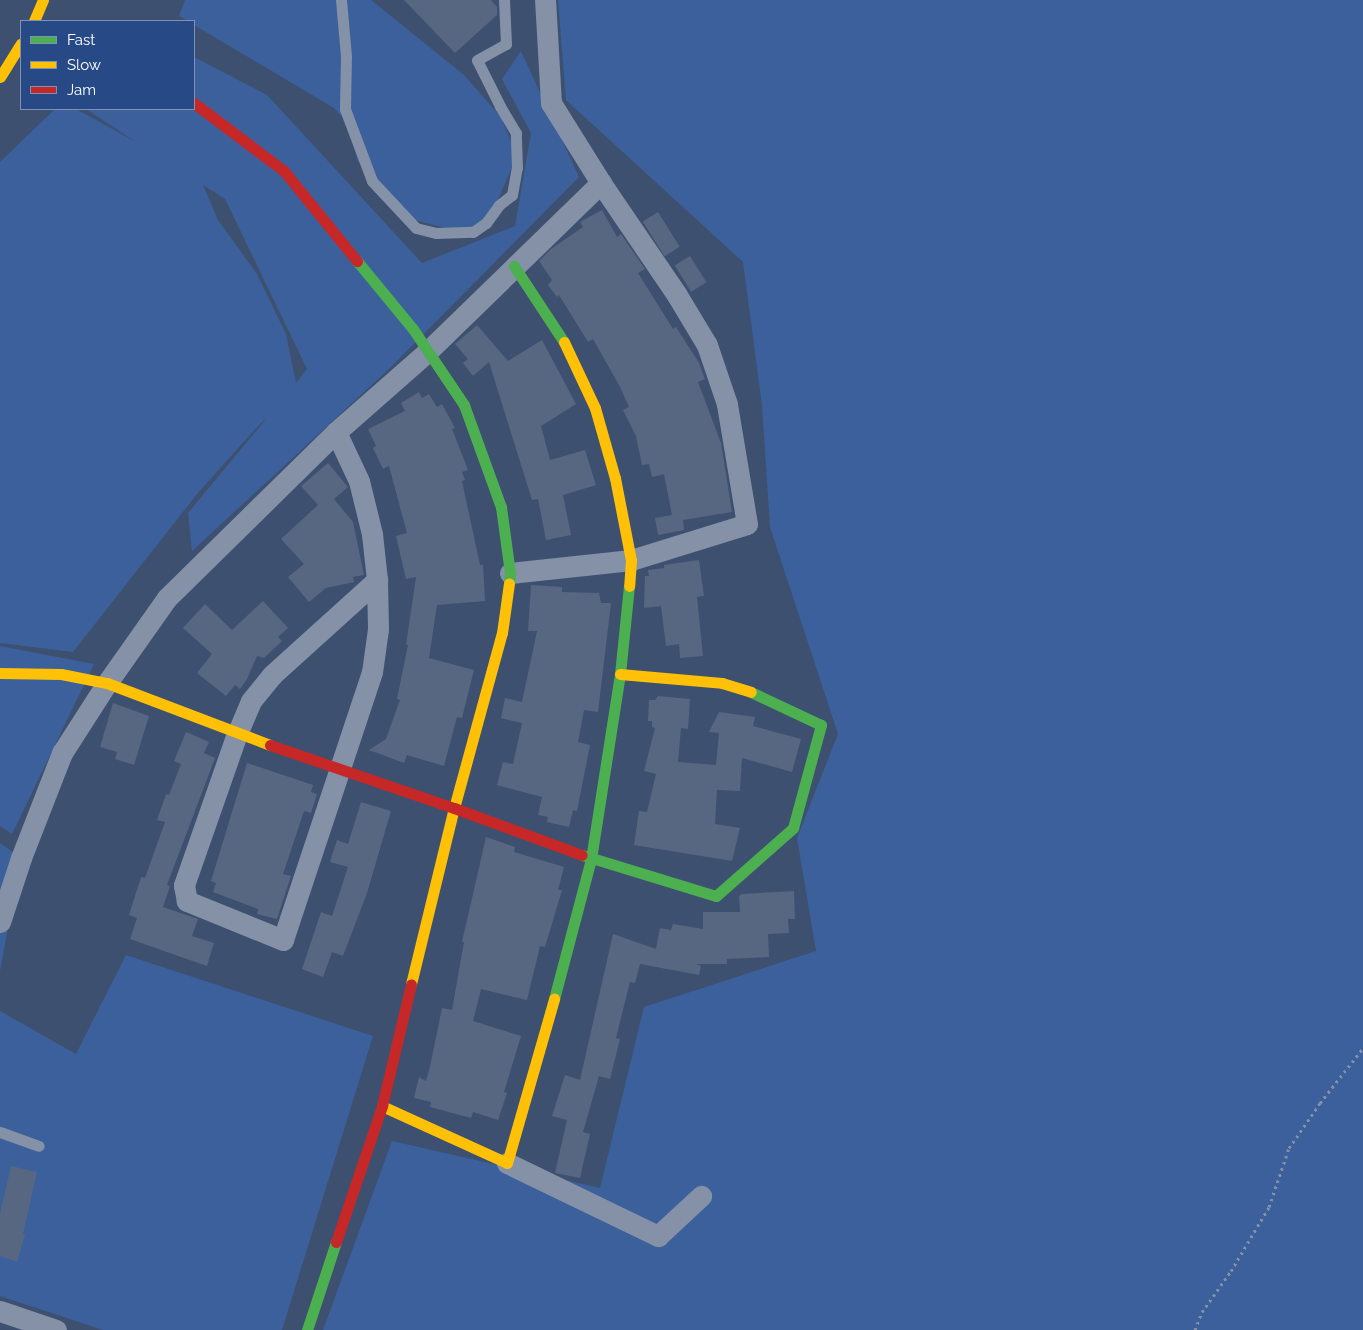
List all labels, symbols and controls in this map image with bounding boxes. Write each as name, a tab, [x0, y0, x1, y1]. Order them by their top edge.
legend	[20, 20, 195, 110]
text: Fast	[67, 31, 95, 49]
text: Slow	[67, 56, 101, 74]
text: Jam	[67, 81, 96, 99]

